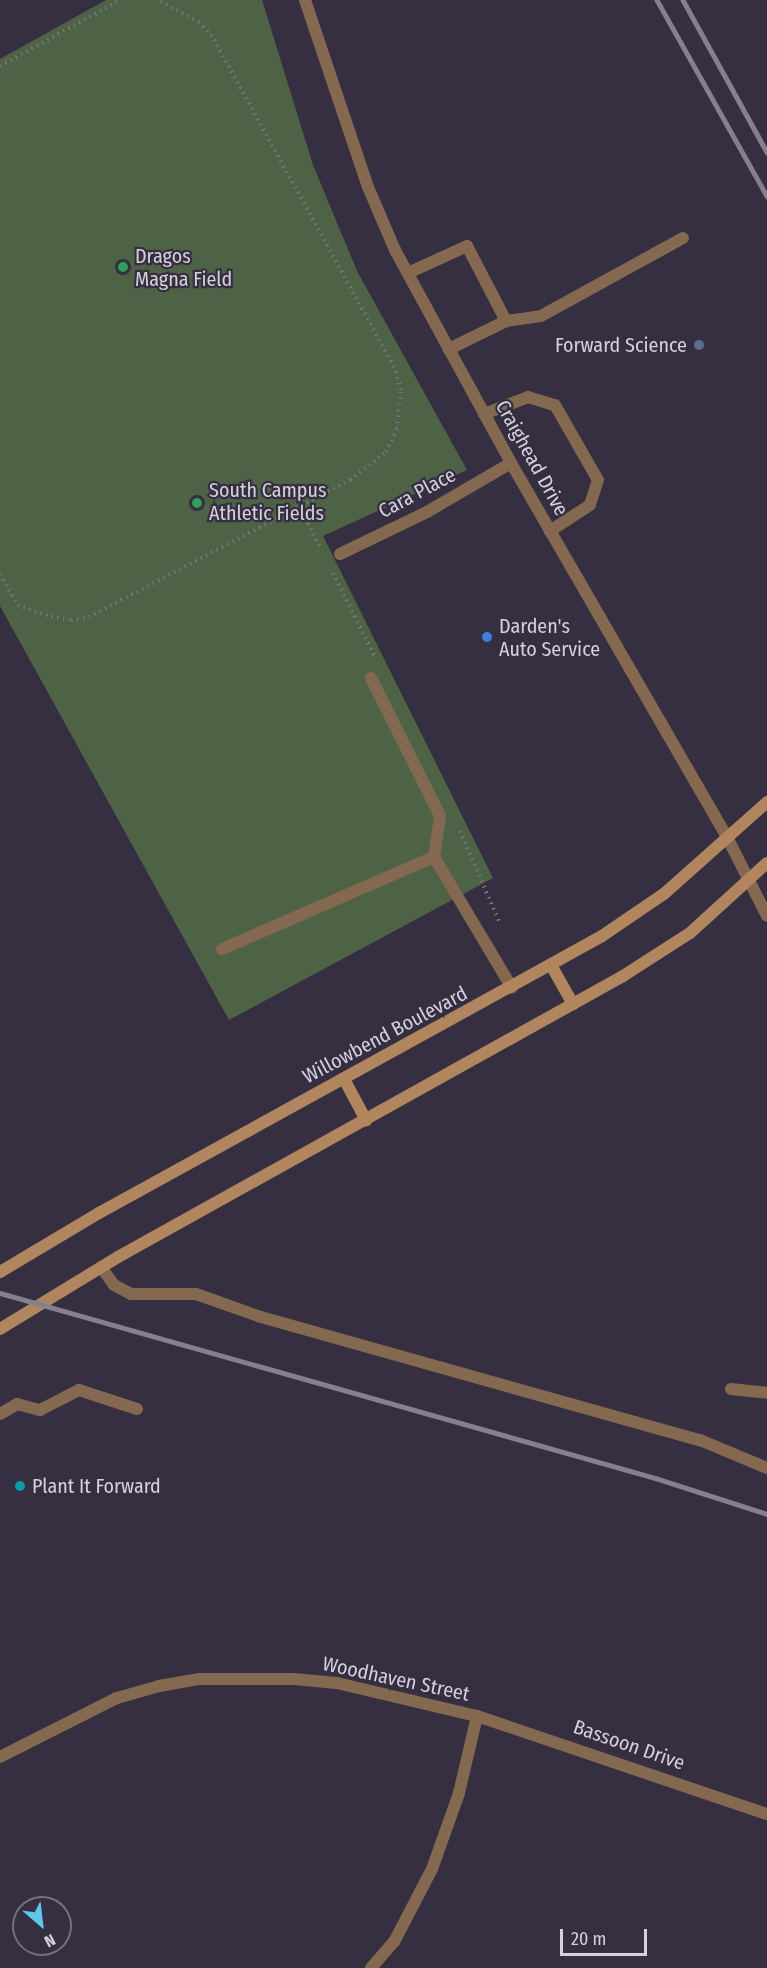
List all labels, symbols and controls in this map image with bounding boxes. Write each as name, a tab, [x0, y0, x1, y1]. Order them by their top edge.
place label: Dragos Magna Field	[135, 244, 232, 291]
marker: Dragos Magna Field	[116, 260, 130, 274]
place label: Forward Science	[555, 333, 687, 357]
marker: Forward Science	[692, 338, 706, 352]
street label: Craighead Drive	[490, 396, 574, 520]
street label: Cara Place	[374, 463, 460, 523]
place label: South Campus Athletic Fields	[209, 479, 326, 526]
marker: South Campus Athletic Fields	[190, 496, 204, 510]
place label: Darden's Auto Service	[499, 614, 600, 661]
marker: Darden's Auto Service	[480, 630, 494, 644]
street label: Willowbend Boulevard	[299, 981, 471, 1089]
place label: Plant It Forward	[32, 1474, 161, 1498]
marker: Plant It Forward	[13, 1479, 27, 1493]
street label: Woodhaven Street	[320, 1652, 472, 1706]
street label: Bassoon Drive	[570, 1715, 688, 1775]
north arrow	[12, 1896, 72, 1956]
scale bar	[563, 1917, 650, 1955]
text: 20 m	[571, 1928, 606, 1950]
text: N	[41, 1930, 58, 1951]

